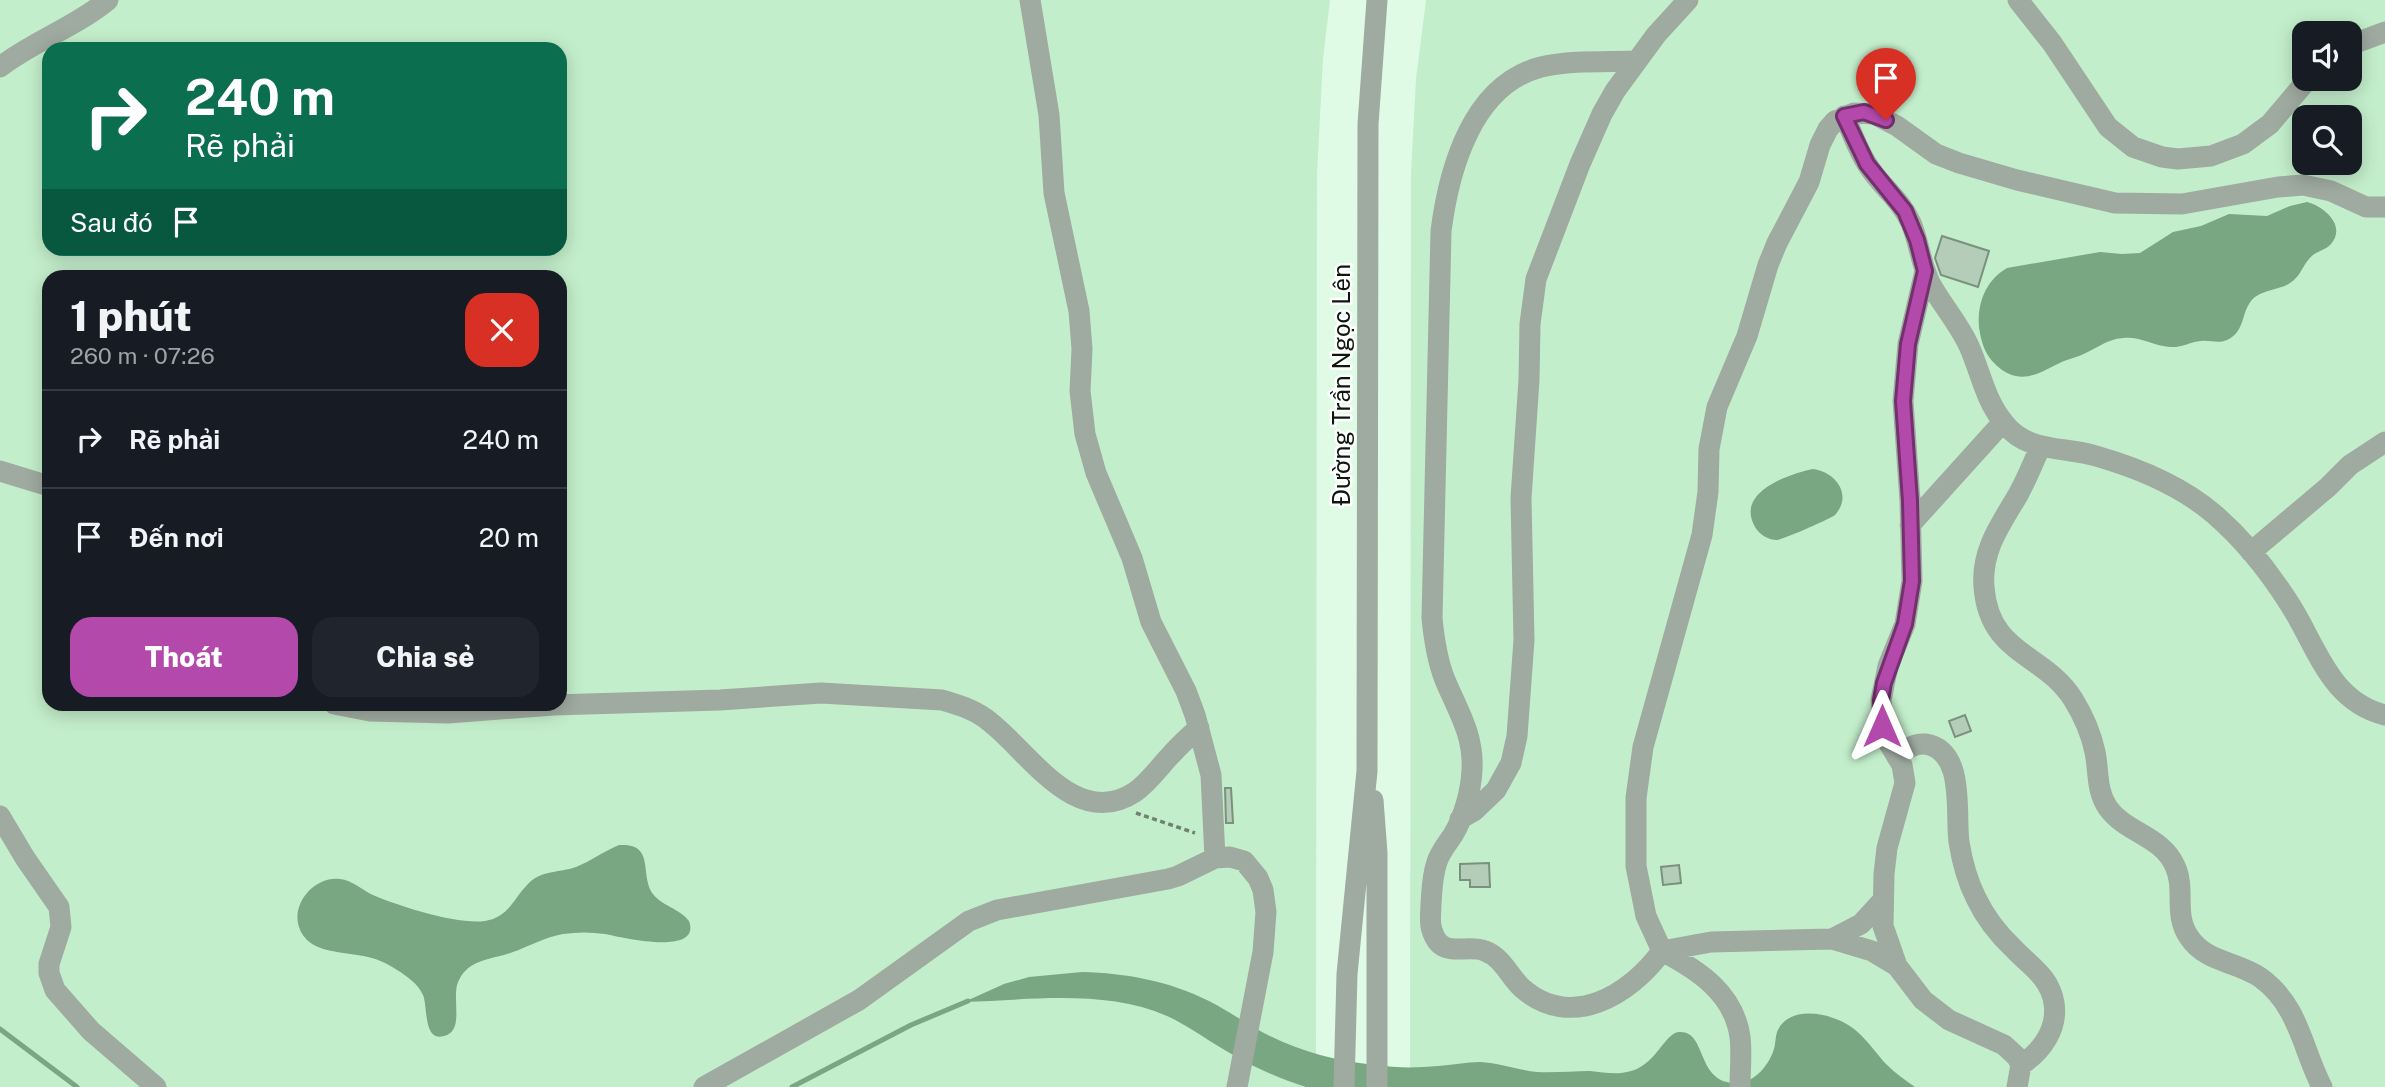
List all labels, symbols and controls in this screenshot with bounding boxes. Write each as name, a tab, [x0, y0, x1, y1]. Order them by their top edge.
map controls	[2292, 21, 2362, 175]
button: sound	[2292, 21, 2362, 91]
pin	[1856, 48, 1916, 120]
icon: arrive	[1867, 59, 1905, 97]
text: 240 m	[185, 68, 335, 126]
icon: right	[70, 70, 161, 161]
button: search	[2292, 105, 2362, 175]
text: Rẽ phải	[185, 127, 295, 164]
icon: arrive	[167, 203, 205, 241]
text: Sau đó	[70, 207, 153, 238]
street label: Đường Trần Ngọc Lên	[1327, 264, 1355, 506]
text: 1 phút	[70, 291, 192, 340]
button: close	[465, 293, 539, 367]
text: 260 m · 07:26	[70, 342, 215, 369]
icon: right	[70, 420, 108, 458]
text: Rẽ phải	[129, 424, 220, 455]
text: 240 m	[462, 424, 539, 455]
icon: arrive	[70, 518, 108, 556]
text: Đến nơi	[129, 522, 224, 553]
text: 20 m	[479, 522, 539, 553]
button: Thoát	[70, 617, 298, 697]
button: Chia sẻ	[312, 617, 539, 697]
position arrow	[1845, 689, 1919, 763]

